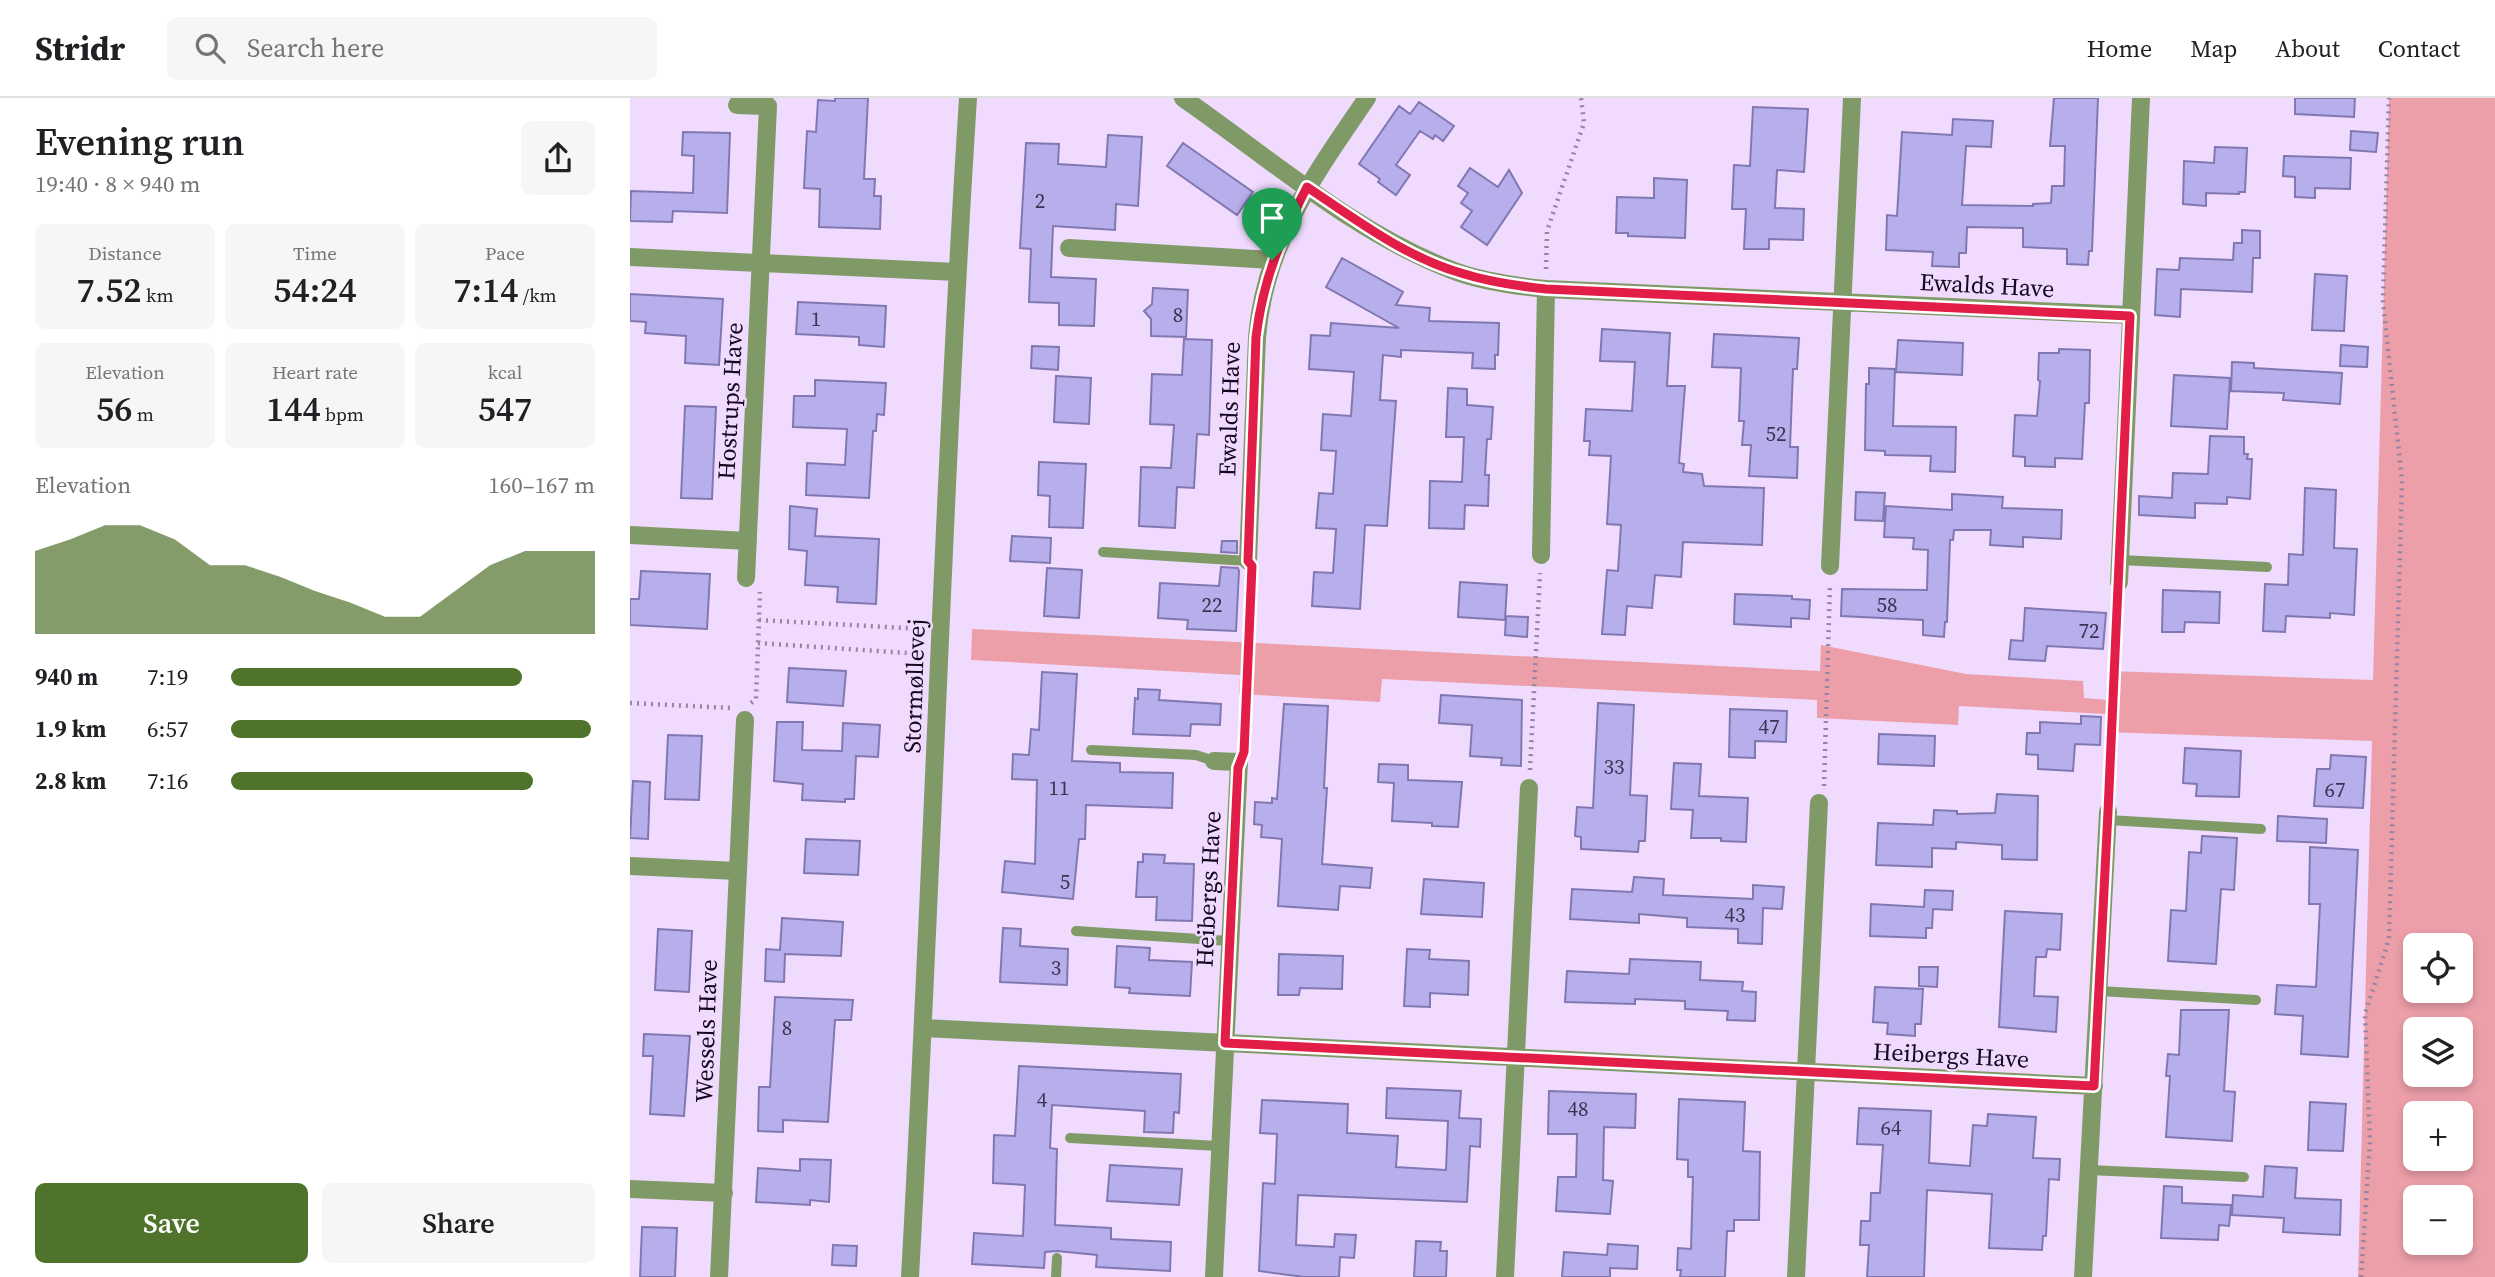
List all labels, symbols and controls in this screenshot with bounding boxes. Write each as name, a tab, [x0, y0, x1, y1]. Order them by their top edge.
search box	[167, 17, 657, 80]
text: Stridr	[35, 26, 125, 71]
icon: search	[191, 29, 229, 67]
text: Search here	[247, 30, 384, 66]
text: Home	[2087, 32, 2152, 65]
text: Map	[2190, 32, 2237, 65]
text: About	[2275, 32, 2340, 65]
text: Contact	[2378, 32, 2460, 65]
text: Evening run	[35, 116, 244, 168]
button: share	[521, 121, 595, 195]
text: 19:40 · 8 × 940 m	[35, 168, 201, 200]
house number: 2	[1035, 186, 1045, 215]
pin	[1242, 188, 1302, 260]
icon: arrive	[1253, 199, 1291, 237]
text: Distance	[88, 240, 162, 266]
text: Time	[293, 240, 337, 266]
text: Pace	[485, 240, 525, 266]
street label: Ewalds Have	[1919, 265, 2055, 305]
text: 7.52	[76, 266, 142, 314]
text: 54:24	[273, 266, 357, 314]
text: 7:14	[453, 266, 518, 314]
text: km	[142, 282, 174, 308]
text: /km	[518, 282, 557, 308]
house number: 8	[1173, 300, 1183, 329]
house number: 1	[811, 304, 821, 333]
street label: Hostrups Have	[709, 321, 751, 481]
street label: Ewalds Have	[1210, 341, 1248, 477]
text: Elevation	[85, 359, 165, 385]
text: Heart rate	[272, 359, 358, 385]
text: kcal	[488, 359, 522, 385]
text: 56	[96, 385, 132, 433]
text: 144	[266, 385, 321, 433]
text: 547	[478, 385, 532, 433]
text: m	[132, 401, 154, 427]
text: bpm	[321, 401, 364, 427]
house number: 52	[1766, 419, 1787, 448]
text: Elevation	[35, 469, 131, 501]
text: 160–167 m	[488, 469, 595, 501]
house number: 22	[1202, 590, 1223, 619]
house number: 58	[1877, 590, 1898, 619]
house number: 72	[2079, 616, 2100, 645]
street label: Stormøllevej	[895, 618, 933, 754]
text: 940 m	[35, 661, 98, 693]
text: 7:19	[147, 661, 188, 693]
house number: 47	[1759, 712, 1780, 741]
text: 1.9 km	[35, 713, 106, 745]
text: 6:57	[147, 713, 188, 745]
house number: 33	[1604, 752, 1625, 781]
text: 2.8 km	[35, 765, 106, 797]
text: 7:16	[147, 765, 188, 797]
house number: 11	[1049, 773, 1070, 802]
house number: 67	[2325, 775, 2346, 804]
street label: Heibergs Have	[1187, 810, 1229, 968]
house number: 5	[1060, 867, 1070, 896]
house number: 43	[1725, 900, 1746, 929]
map controls	[2403, 933, 2473, 1255]
button: locate	[2403, 933, 2473, 1003]
house number: 3	[1051, 953, 1061, 982]
street label: Wessels Have	[687, 959, 725, 1103]
house number: 8	[782, 1013, 792, 1042]
button: layers	[2403, 1017, 2473, 1087]
street label: Heibergs Have	[1872, 1034, 2030, 1076]
house number: 4	[1037, 1085, 1048, 1114]
house number: 48	[1568, 1094, 1589, 1123]
button: +	[2403, 1101, 2473, 1171]
house number: 64	[1881, 1113, 1902, 1142]
button: Save	[35, 1183, 308, 1263]
button: Share	[322, 1183, 595, 1263]
button: −	[2403, 1185, 2473, 1255]

